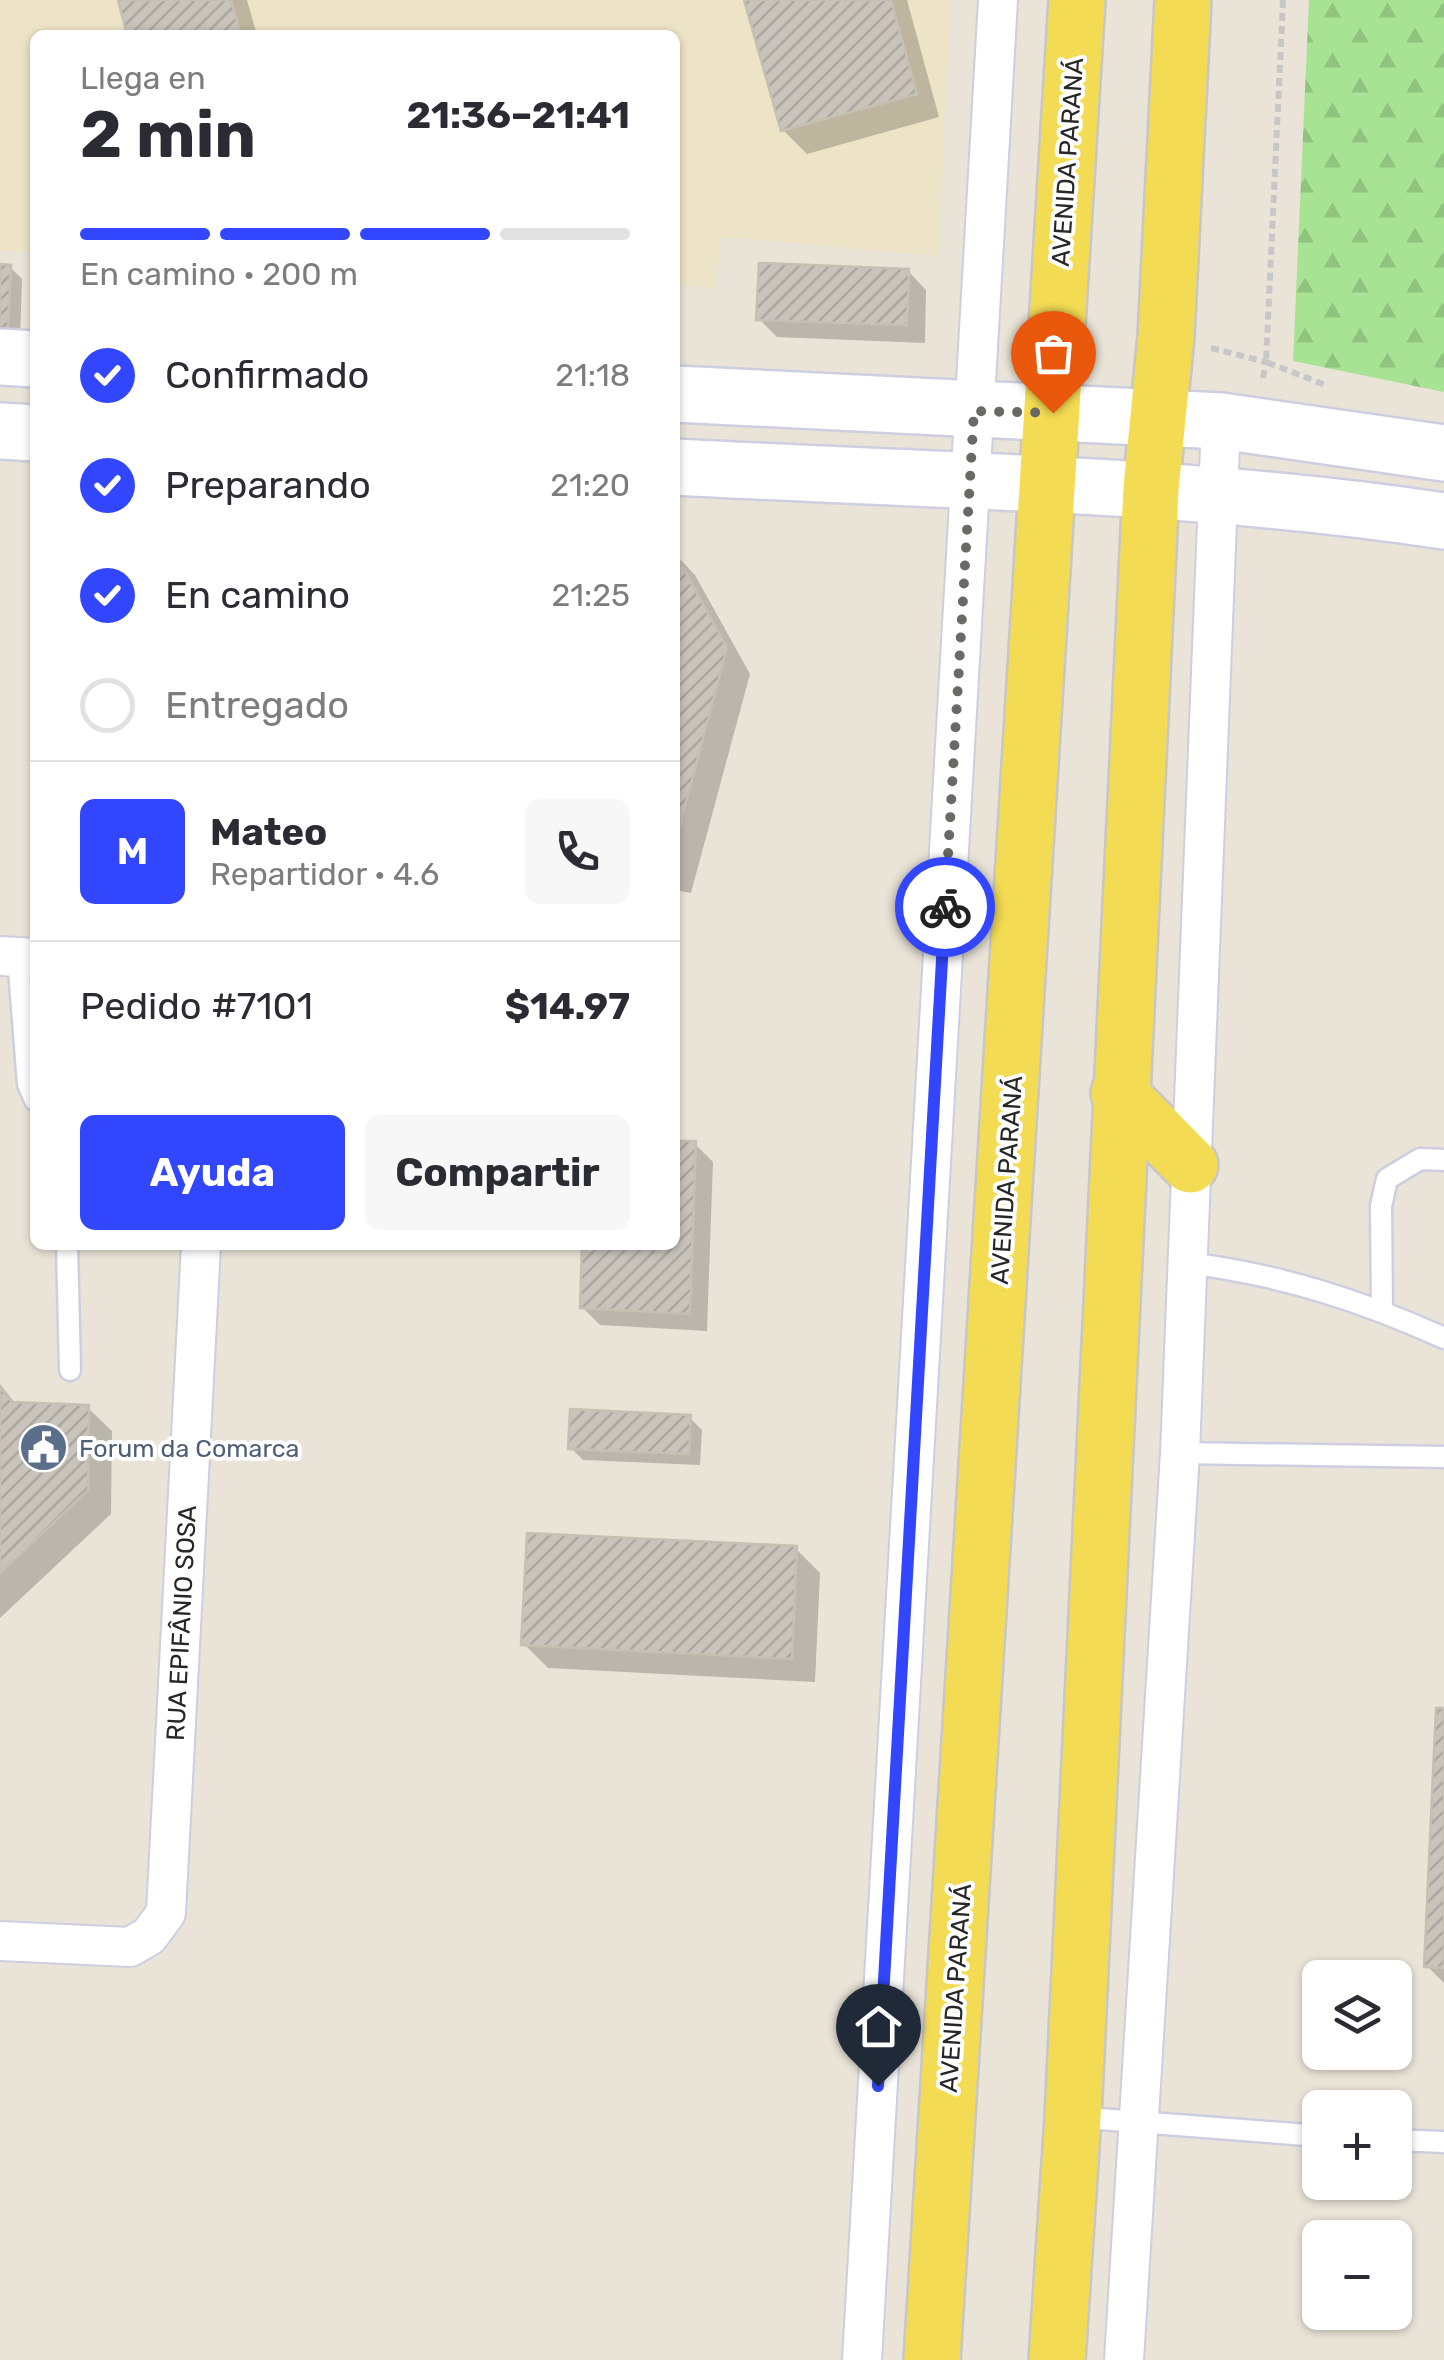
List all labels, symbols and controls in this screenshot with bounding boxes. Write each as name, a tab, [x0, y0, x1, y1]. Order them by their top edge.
street label: AVENIDA PARANÁ	[1046, 56, 1089, 268]
text: Llega en	[80, 59, 206, 97]
text: 21:36–21:41	[406, 92, 630, 138]
text: 2 min	[80, 96, 256, 173]
text: En camino · 200 m	[80, 255, 358, 293]
pin	[1011, 311, 1096, 414]
icon: bag	[1026, 326, 1081, 381]
icon: check	[80, 348, 135, 403]
text: Confirmado	[165, 352, 369, 398]
text: 21:18	[555, 356, 630, 394]
icon: check	[80, 458, 135, 513]
text: Preparando	[165, 462, 371, 508]
text: 21:20	[550, 466, 630, 504]
icon: check	[80, 568, 135, 623]
text: En camino	[165, 572, 350, 618]
text: 21:25	[552, 576, 630, 614]
text: Entregado	[165, 682, 349, 728]
button: phone	[525, 799, 630, 904]
text: Mateo	[210, 809, 327, 855]
text: M	[117, 828, 148, 874]
text: Repartidor · 4.6	[210, 855, 439, 893]
courier	[895, 857, 995, 957]
icon: bike	[918, 880, 973, 935]
text: Pedido #7101	[80, 983, 313, 1029]
text: $14.97	[505, 983, 630, 1029]
street label: AVENIDA PARANÁ	[985, 1074, 1028, 1286]
button: Ayuda	[80, 1115, 345, 1230]
button: Compartir	[365, 1115, 630, 1230]
public building icon: Forum da Comarca	[18, 1422, 70, 1474]
place label: Forum da Comarca	[79, 1434, 299, 1463]
street label: RUA EPIFÂNIO SOSA	[161, 1504, 202, 1742]
street label: AVENIDA PARANÁ	[934, 1882, 977, 2094]
map controls	[1302, 1960, 1412, 2330]
button: layers	[1302, 1960, 1412, 2070]
pin	[836, 1984, 921, 2087]
icon: home	[851, 1999, 906, 2054]
button: +	[1302, 2090, 1412, 2200]
button: −	[1302, 2220, 1412, 2330]

